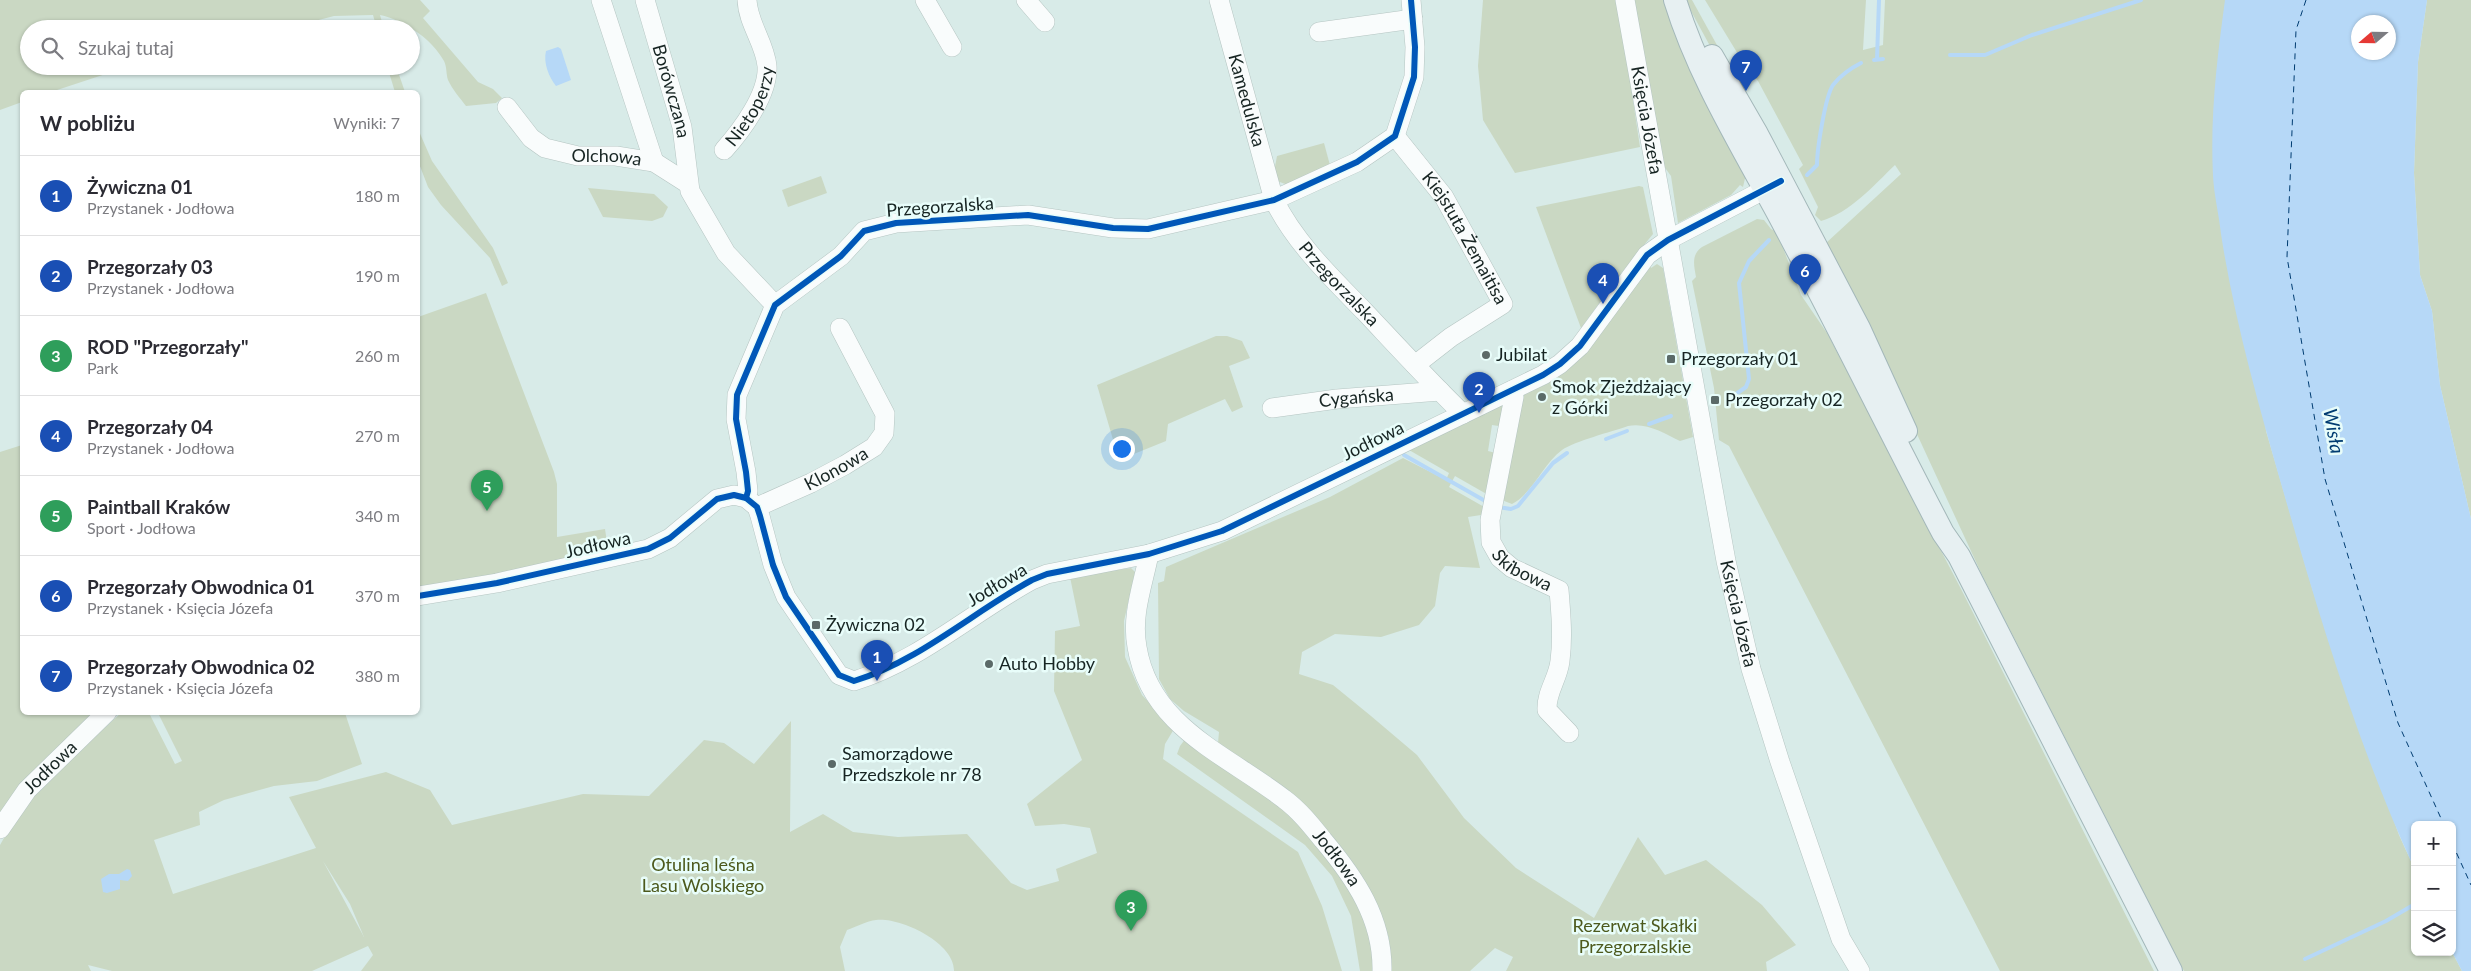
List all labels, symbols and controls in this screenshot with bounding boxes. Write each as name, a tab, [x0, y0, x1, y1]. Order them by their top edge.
north arrow	[2351, 15, 2396, 60]
search box	[20, 20, 420, 75]
icon: search	[38, 34, 66, 62]
text: Szukaj tutaj	[78, 36, 174, 59]
street label: Borówczana	[648, 41, 695, 139]
pin: 7	[1730, 50, 1762, 91]
street label: Kamedulska	[1224, 51, 1271, 149]
street label: Księcia Józefa	[1627, 64, 1668, 176]
street label: Nietoperzy	[720, 65, 777, 150]
text: W pobliżu	[40, 110, 135, 135]
text: Wyniki: 7	[333, 113, 400, 132]
street label: Olchowa	[572, 144, 643, 170]
street label: Kiejstuta Żemaitisa	[1418, 167, 1513, 308]
text: Żywiczna 01	[87, 175, 193, 198]
text: 1	[51, 186, 61, 205]
text: 180 m	[355, 186, 400, 205]
street label: Przegorzalska	[885, 191, 994, 221]
text: Przystanek · Jodłowa	[87, 198, 234, 217]
street label: Przegorzalska	[1295, 237, 1384, 330]
pin: 6	[1789, 254, 1821, 295]
text: Przegorzały 03	[87, 255, 213, 278]
pin: 4	[1587, 263, 1619, 304]
text: 2	[51, 266, 61, 285]
text: 190 m	[355, 266, 400, 285]
text: Przystanek · Jodłowa	[87, 278, 234, 297]
text: ROD "Przegorzały"	[87, 335, 248, 358]
place label: Jubilat	[1496, 343, 1548, 365]
text: 3	[51, 346, 61, 365]
text: 260 m	[355, 346, 400, 365]
place label: Przegorzały 01	[1681, 347, 1799, 369]
marker: Jubilat	[1480, 349, 1492, 361]
marker: Przegorzały 01	[1665, 353, 1677, 365]
text: Park	[87, 358, 118, 377]
pin: 2	[1463, 372, 1495, 413]
place label: Smok Zjeżdżający z Górki	[1552, 375, 1692, 418]
street label: Cygańska	[1317, 383, 1395, 411]
place label: Przegorzały 02	[1725, 388, 1843, 410]
marker: Smok Zjeżdżający z Górki	[1536, 391, 1548, 403]
marker: Przegorzały 02	[1709, 394, 1721, 406]
water label: Wisła	[2319, 407, 2350, 455]
text: Przegorzały 04	[87, 415, 213, 438]
street label: Jodłowa	[1338, 416, 1407, 464]
text: 4	[51, 426, 61, 445]
text: 270 m	[355, 426, 400, 445]
your location	[1109, 436, 1135, 462]
text: Przystanek · Jodłowa	[87, 438, 234, 457]
street label: Klonowa	[800, 442, 872, 495]
pin: 5	[471, 470, 503, 511]
text: Paintball Kraków	[87, 495, 230, 518]
text: 5	[51, 506, 61, 525]
text: 340 m	[355, 506, 400, 525]
text: Sport · Jodłowa	[87, 518, 196, 537]
street label: Jodłowa	[563, 526, 632, 562]
street label: Skibowa	[1487, 545, 1556, 595]
street label: Jodłowa	[962, 558, 1031, 611]
street label: Księcia Józefa	[1716, 558, 1762, 669]
text: Przegorzały Obwodnica 01	[87, 575, 315, 598]
text: 6	[51, 586, 61, 605]
text: 370 m	[355, 586, 400, 605]
text: Przystanek · Księcia Józefa	[87, 598, 273, 617]
place label: Żywiczna 02	[826, 613, 925, 635]
marker: Żywiczna 02	[810, 619, 822, 631]
pin: 1	[861, 640, 893, 681]
place label: Auto Hobby	[999, 652, 1096, 674]
text: Przegorzały Obwodnica 02	[87, 655, 315, 678]
marker: Auto Hobby	[983, 658, 995, 670]
text: 7	[51, 666, 61, 685]
text: 380 m	[355, 666, 400, 685]
text: Przystanek · Księcia Józefa	[87, 678, 273, 697]
street label: Jodłowa	[18, 736, 81, 798]
place label: Samorządowe Przedszkole nr 78	[842, 742, 982, 785]
marker: Samorządowe Przedszkole nr 78	[826, 758, 838, 770]
map controls	[2411, 821, 2456, 956]
button: +	[2411, 821, 2456, 866]
street label: Jodłowa	[1309, 824, 1366, 890]
park label: Otulina leśna Lasu Wolskiego	[642, 853, 764, 896]
button: −	[2411, 866, 2456, 911]
pin: 3	[1115, 890, 1147, 931]
button: layers	[2411, 911, 2456, 956]
park label: Rezerwat Skałki Przegorzalskie	[1573, 914, 1697, 957]

